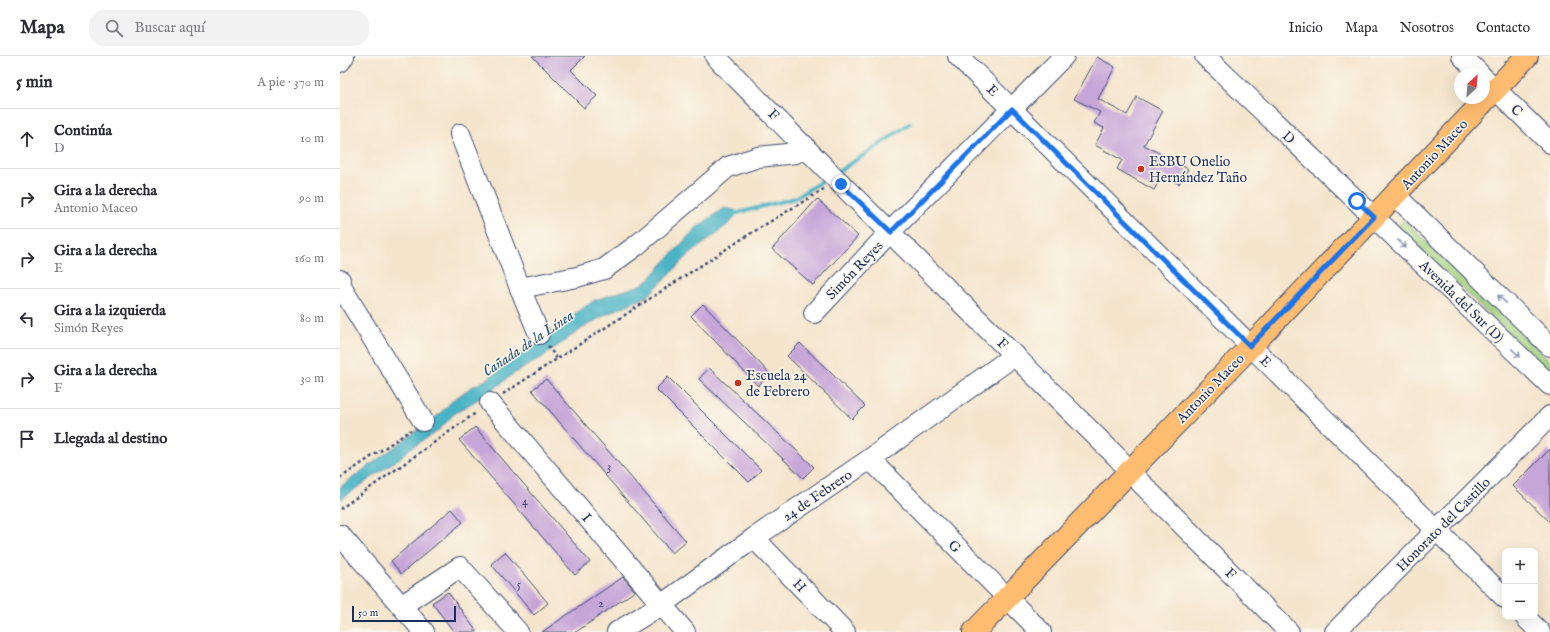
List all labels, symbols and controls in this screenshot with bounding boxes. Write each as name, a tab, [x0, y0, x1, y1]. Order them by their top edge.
search box	[89, 10, 369, 46]
text: Mapa	[20, 16, 65, 40]
icon: search	[103, 17, 125, 39]
text: Buscar aquí	[135, 18, 205, 37]
text: Inicio	[1288, 19, 1323, 37]
text: Mapa	[1345, 19, 1378, 37]
text: Nosotros	[1400, 19, 1454, 37]
text: Contacto	[1476, 19, 1530, 37]
north arrow	[1454, 68, 1490, 104]
text: 5 min	[16, 72, 53, 93]
text: A pie · 370 m	[257, 74, 324, 91]
street label: E	[982, 81, 1002, 101]
street label: C	[1506, 101, 1526, 121]
street label: F	[764, 105, 783, 124]
street label: Antonio Maceo	[1397, 115, 1472, 194]
text: Continúa	[54, 121, 112, 140]
street label: D	[1278, 127, 1299, 148]
icon: ahead	[16, 128, 38, 150]
text: 10 m	[300, 130, 324, 147]
text: D	[54, 140, 64, 157]
place label: ESBU Onelio Hernández Taño	[1149, 153, 1247, 187]
marker: ESBU Onelio Hernández Taño	[1136, 164, 1146, 174]
route end	[832, 175, 850, 193]
text: Gira a la derecha	[54, 181, 157, 200]
icon: right	[16, 188, 38, 210]
text: 90 m	[299, 190, 324, 207]
route start	[1348, 192, 1366, 210]
text: Antonio Maceo	[54, 200, 138, 217]
street label: Simón Reyes	[822, 237, 887, 304]
one-way arrow	[1397, 239, 1407, 249]
text: Gira a la derecha	[54, 241, 157, 260]
icon: right	[16, 248, 38, 270]
text: 160 m	[294, 250, 324, 267]
street label: Avenida del Sur (D)	[1414, 256, 1508, 347]
text: E	[54, 260, 63, 277]
one-way arrow	[1497, 294, 1507, 304]
text: Gira a la izquierda	[54, 301, 166, 320]
water label: Cañada de la Línea	[479, 306, 578, 381]
icon: left	[16, 308, 38, 330]
text: 80 m	[300, 310, 324, 327]
text: Simón Reyes	[54, 320, 123, 337]
street label: F	[993, 334, 1012, 353]
one-way arrow	[1511, 348, 1521, 358]
street label: Antonio Maceo	[1172, 350, 1249, 428]
street label: E	[1255, 352, 1275, 372]
text: Gira a la derecha	[54, 361, 157, 380]
place label: Escuela 24 de Febrero	[746, 367, 810, 401]
icon: right	[16, 368, 38, 390]
text: 30 m	[300, 370, 324, 387]
marker: Escuela 24 de Febrero	[733, 378, 743, 388]
text: F	[54, 380, 62, 397]
icon: arrive	[16, 428, 38, 450]
text: Llegada al destino	[54, 429, 167, 448]
house number: 3	[607, 459, 611, 474]
street label: 24 de Febrero	[779, 466, 856, 526]
street label: Honorato del Castillo	[1393, 473, 1495, 576]
house number: 4	[522, 494, 528, 509]
street label: I	[577, 510, 595, 526]
street label: G	[944, 536, 965, 558]
map controls	[1502, 548, 1538, 620]
button: +	[1502, 548, 1538, 584]
street label: F	[1221, 564, 1240, 583]
street label: H	[789, 575, 810, 596]
house number: 5	[517, 577, 522, 592]
button: −	[1502, 584, 1538, 620]
house number: 2	[598, 596, 604, 611]
scale bar	[352, 604, 456, 623]
text: 50 m	[358, 606, 378, 620]

